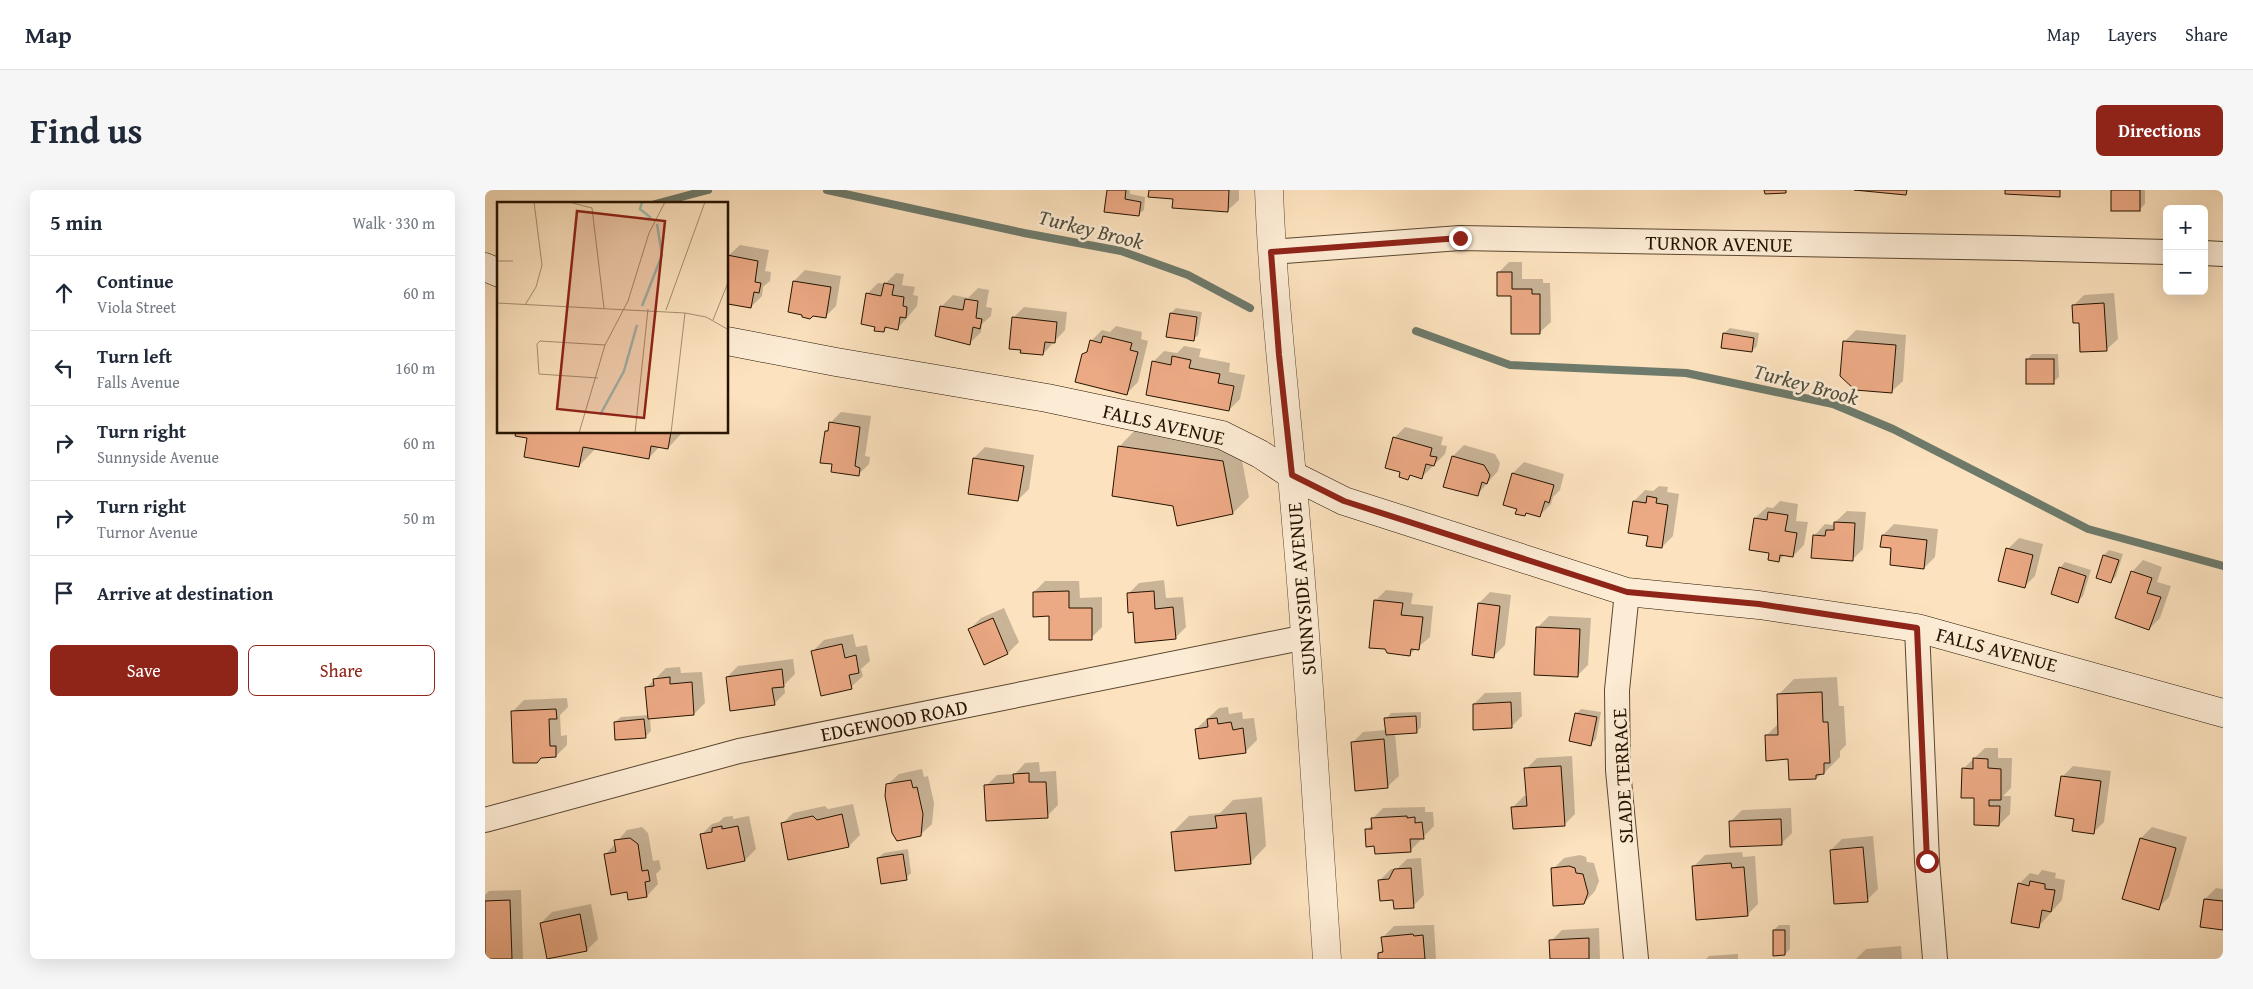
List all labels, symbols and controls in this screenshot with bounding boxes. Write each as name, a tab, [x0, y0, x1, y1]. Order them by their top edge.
text: Map	[25, 17, 72, 52]
text: Map	[2047, 21, 2080, 48]
text: Layers	[2108, 21, 2157, 48]
text: Share	[2185, 21, 2228, 48]
text: Find us	[30, 105, 143, 156]
button: Directions	[2096, 105, 2223, 156]
water label: Turkey Brook	[1035, 201, 1147, 257]
inset map	[497, 202, 729, 434]
map controls	[2163, 205, 2208, 295]
button: +	[2163, 205, 2208, 250]
text: 5 min	[50, 207, 102, 238]
text: Walk · 330 m	[352, 211, 435, 235]
route end	[1449, 227, 1472, 250]
street label: TURNOR AVENUE	[1645, 227, 1793, 259]
button: −	[2163, 250, 2208, 295]
text: Continue	[97, 267, 174, 295]
icon: ahead	[50, 279, 78, 307]
text: 60 m	[403, 281, 435, 305]
text: Viola Street	[97, 295, 176, 319]
text: Turn left	[97, 342, 172, 370]
icon: left	[50, 354, 78, 382]
water label: Turkey Brook	[1750, 355, 1862, 413]
text: 160 m	[395, 356, 435, 380]
text: Falls Avenue	[97, 370, 180, 394]
street label: FALLS AVENUE	[1100, 396, 1228, 452]
text: Turn right	[97, 417, 186, 445]
icon: right	[50, 429, 78, 457]
text: 60 m	[403, 431, 435, 455]
text: Sunnyside Avenue	[97, 445, 219, 469]
text: Turn right	[97, 492, 186, 520]
street label: SUNNYSIDE AVENUE	[1279, 501, 1323, 677]
icon: right	[50, 504, 78, 532]
text: 50 m	[403, 506, 435, 530]
text: Turnor Avenue	[97, 520, 198, 544]
icon: arrive	[50, 579, 78, 607]
text: Arrive at destination	[97, 579, 273, 607]
street label: FALLS AVENUE	[1933, 619, 2061, 679]
button: Save	[50, 645, 238, 696]
button: Share	[248, 645, 435, 696]
street label: EDGEWOOD ROAD	[818, 692, 970, 748]
street label: SLADE TERRACE	[1604, 708, 1640, 844]
route start	[1916, 850, 1939, 873]

